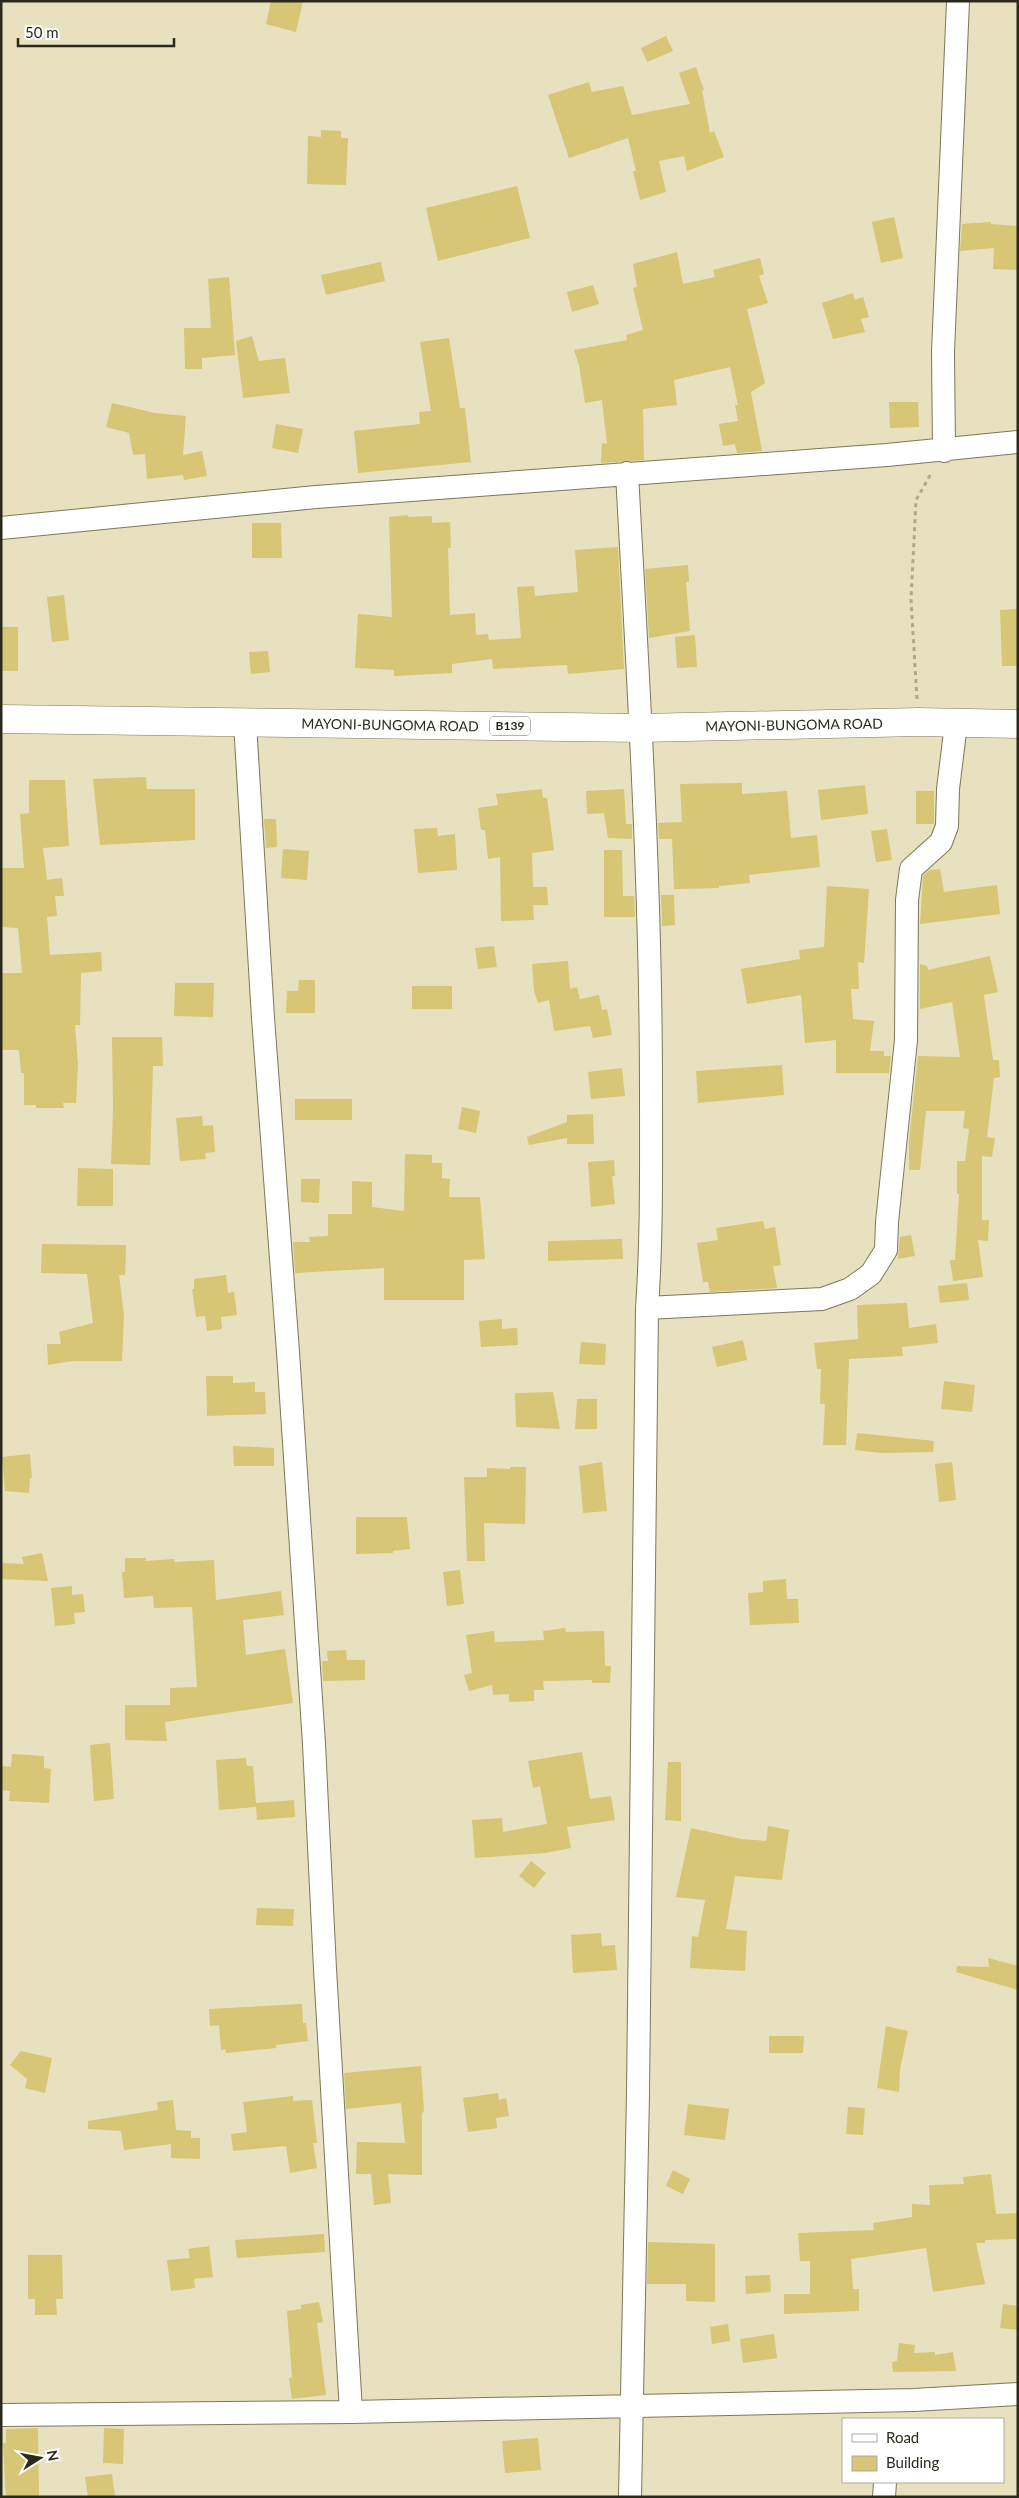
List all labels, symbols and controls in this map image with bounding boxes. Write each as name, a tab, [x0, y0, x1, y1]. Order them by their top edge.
scale bar	[18, 15, 174, 47]
text: 50 m	[25, 23, 59, 41]
street label: MAYONI-BUNGOMA ROAD	[301, 714, 479, 735]
street label: MAYONI-BUNGOMA ROAD	[705, 714, 883, 735]
road number: B139	[490, 716, 530, 736]
legend	[842, 2418, 1004, 2483]
text: Road	[886, 2428, 919, 2446]
north arrow	[15, 2433, 65, 2483]
text: N	[44, 2449, 63, 2462]
text: Building	[886, 2453, 939, 2471]

